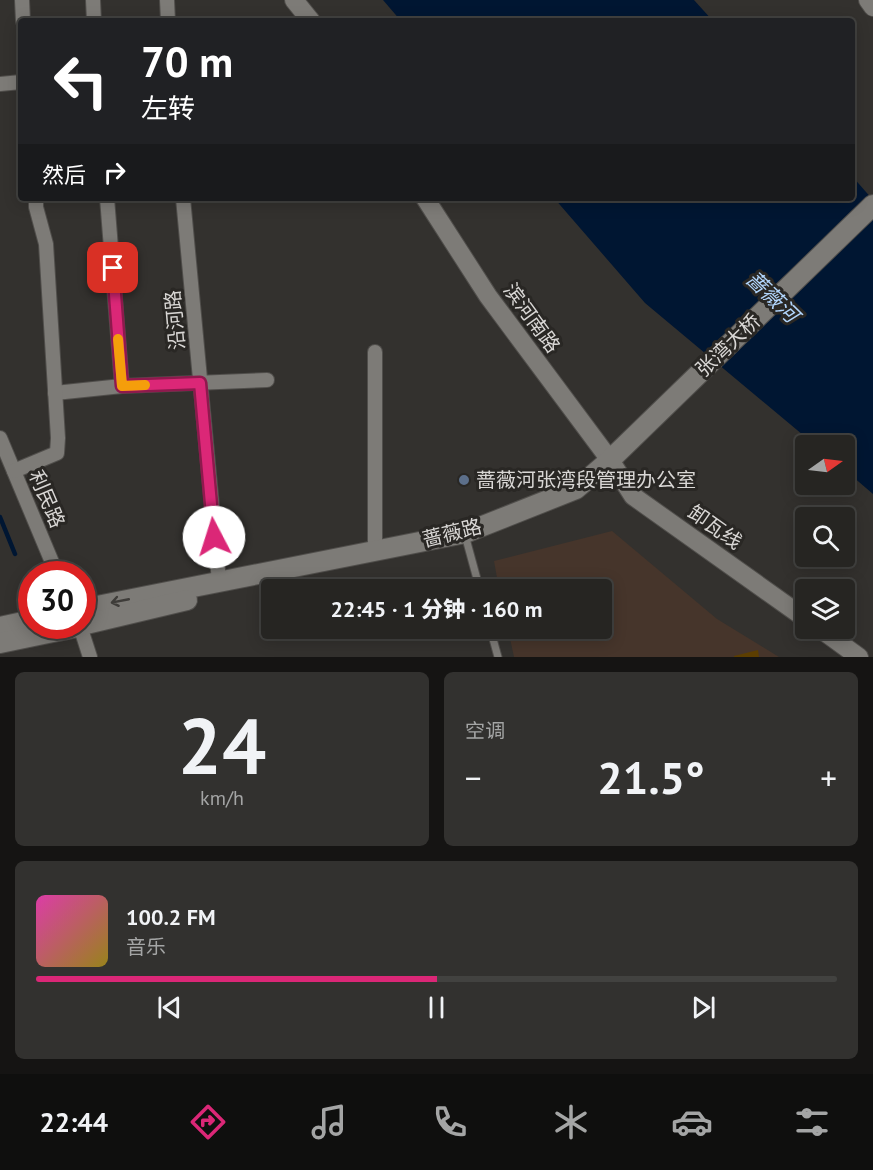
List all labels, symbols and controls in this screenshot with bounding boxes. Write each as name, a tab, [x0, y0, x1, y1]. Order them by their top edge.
text: 70 m	[141, 34, 233, 89]
icon: left	[42, 42, 120, 120]
text: 左转	[141, 91, 195, 125]
icon: right	[98, 156, 131, 189]
text: 然后	[42, 161, 86, 189]
pin	[87, 242, 138, 293]
icon: arrive	[96, 251, 129, 284]
water label: 蔷薇河	[740, 265, 807, 331]
street label: 滨河南路	[498, 278, 566, 358]
street label: 沿河路	[159, 289, 191, 351]
street label: 张湾大桥	[690, 308, 766, 382]
north arrow	[795, 435, 855, 495]
map controls	[795, 435, 855, 639]
street label: 利民路	[23, 466, 71, 532]
place label: 蔷薇河张湾段管理办公室	[476, 467, 696, 493]
marker: 蔷薇河张湾段管理办公室	[457, 473, 471, 487]
street label: 卸瓦线	[683, 499, 747, 555]
position arrow	[182, 505, 246, 569]
button: search	[795, 507, 855, 567]
street label: 蔷薇路	[420, 513, 484, 553]
speed limit sign: 30	[18, 561, 96, 639]
button: layers	[795, 579, 855, 639]
text: 22:45 · 1 分钟 · 160 m	[331, 595, 542, 623]
one-way arrow	[111, 596, 130, 607]
text: 24	[178, 695, 266, 796]
text: 空调	[465, 718, 505, 744]
text: 21.5°	[597, 748, 705, 806]
text: −	[465, 756, 482, 799]
text: +	[820, 756, 837, 799]
text: km/h	[200, 785, 244, 811]
text: 100.2 FM	[126, 903, 216, 931]
text: 音乐	[126, 934, 166, 960]
icon: previous	[153, 991, 186, 1024]
icon: pause	[420, 991, 453, 1024]
icon: next	[687, 991, 720, 1024]
icon: directions	[187, 1101, 229, 1143]
icon: music	[308, 1101, 350, 1143]
icon: phone	[429, 1101, 471, 1143]
icon: climate	[550, 1101, 592, 1143]
icon: car	[671, 1101, 713, 1143]
icon: filters	[791, 1101, 833, 1143]
text: 22:44	[39, 1105, 108, 1139]

